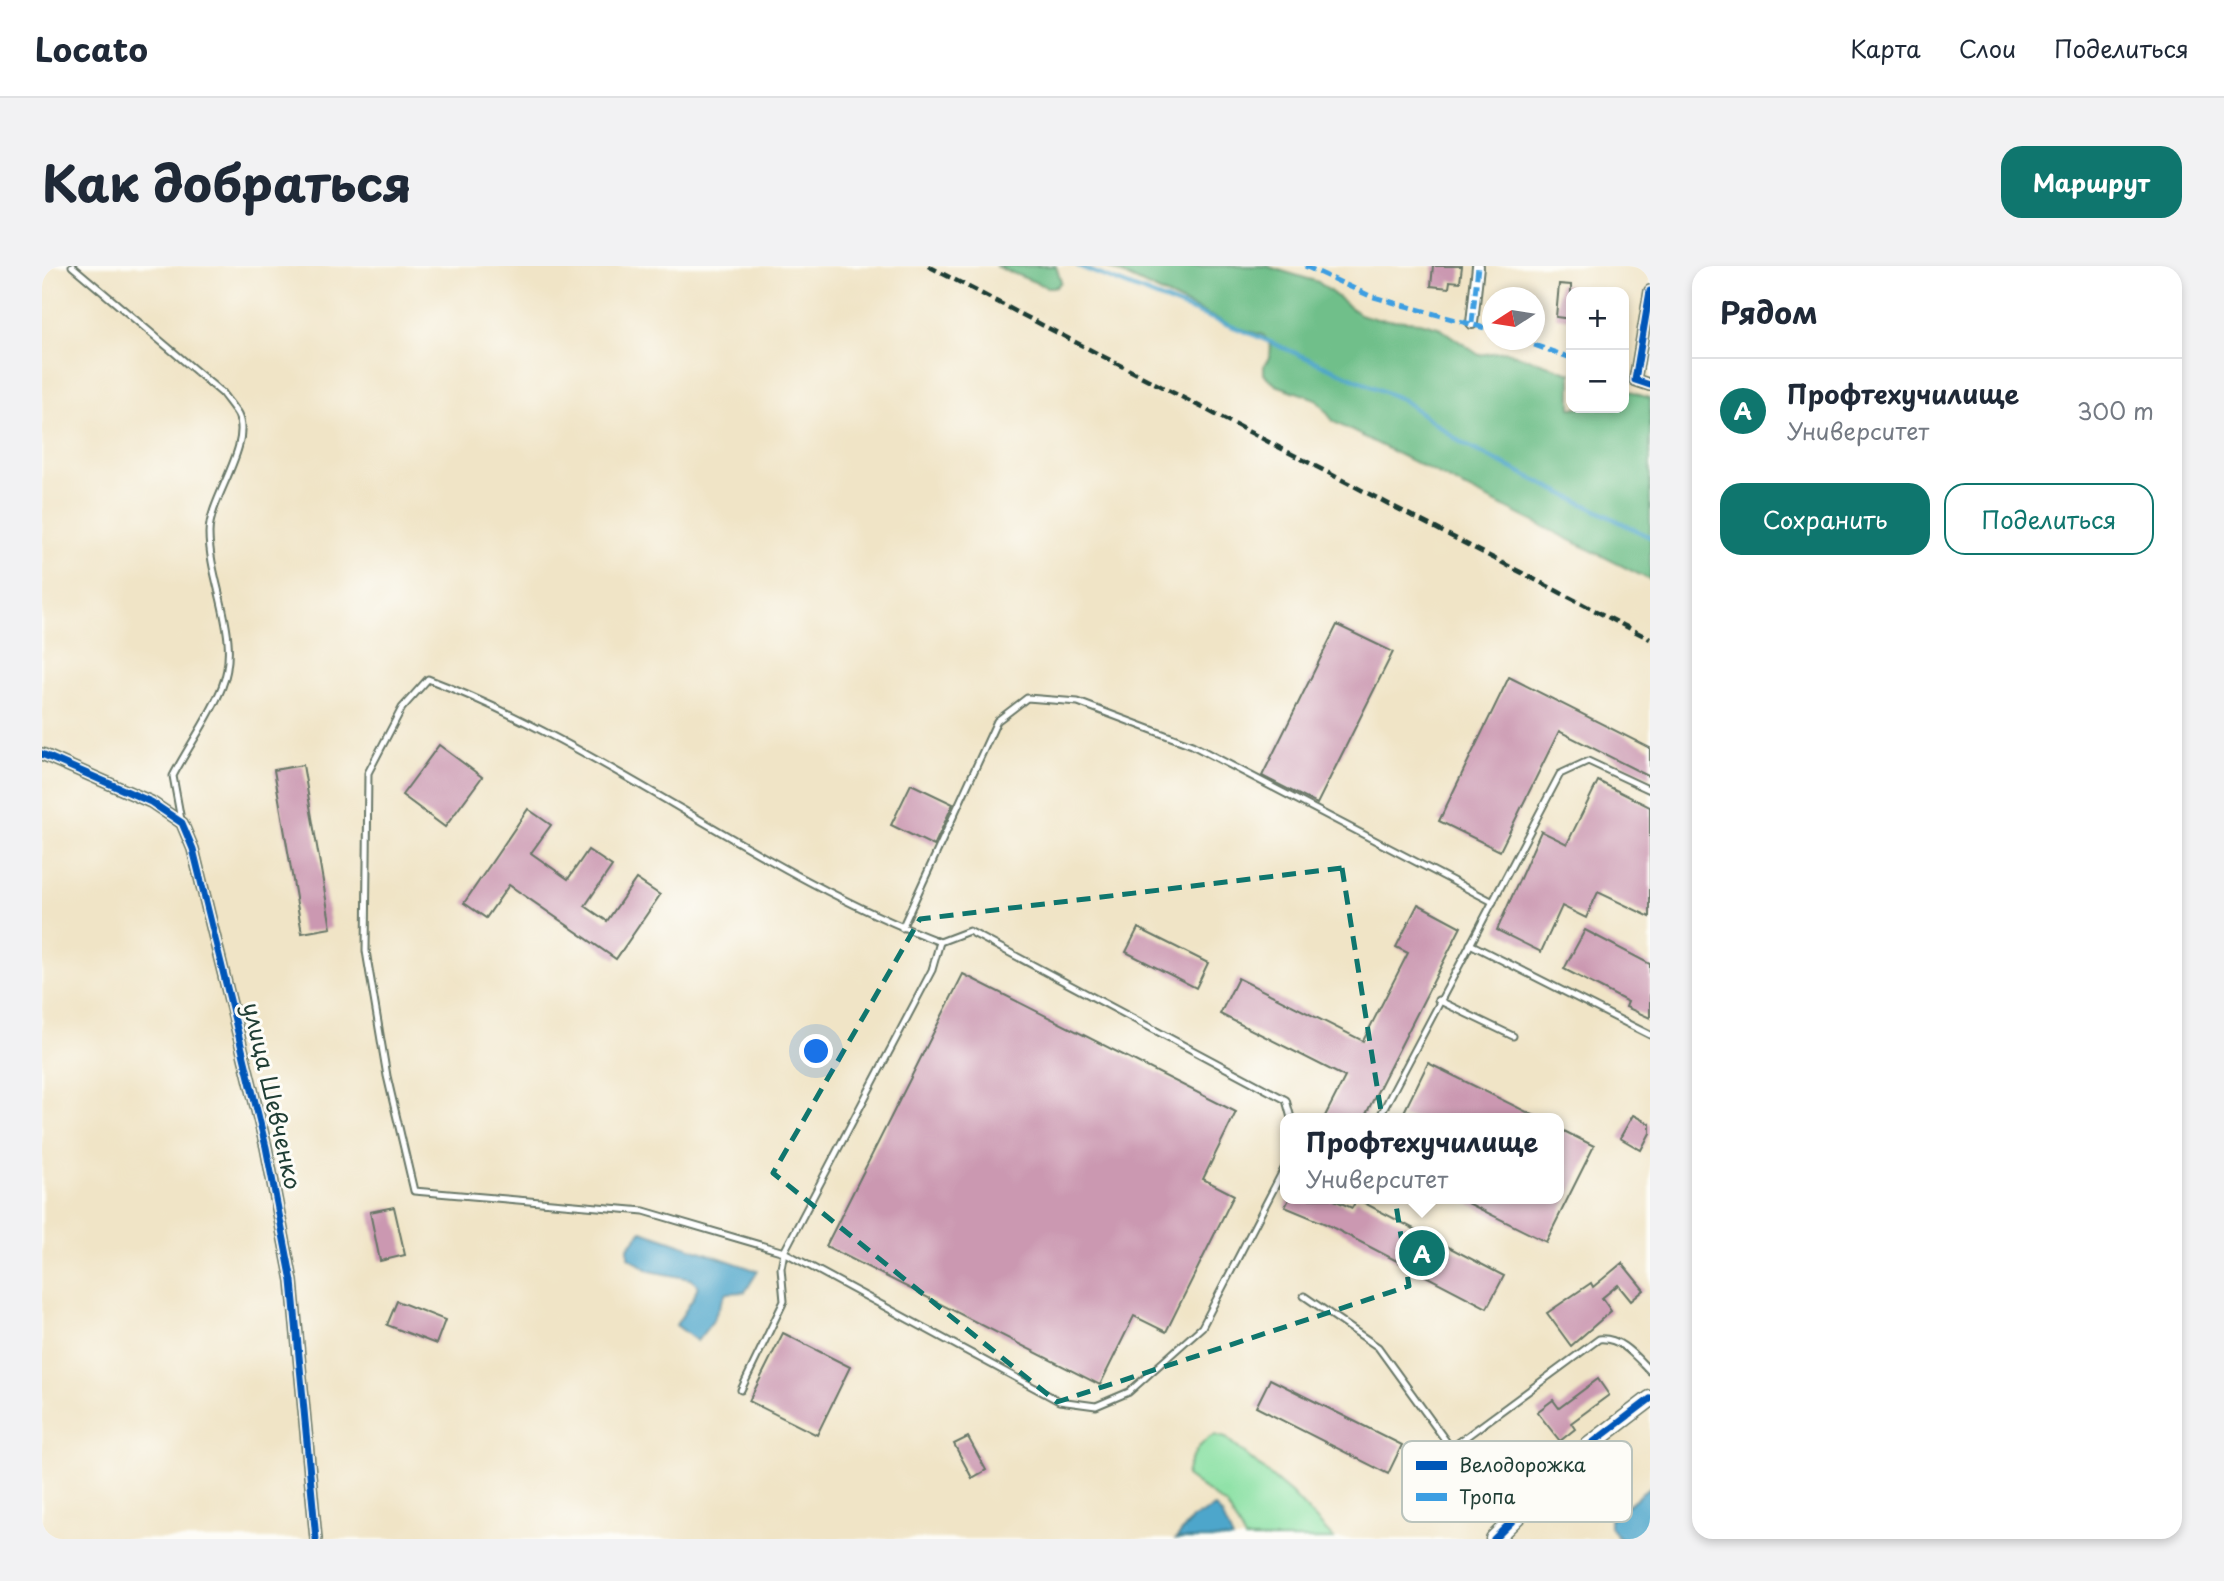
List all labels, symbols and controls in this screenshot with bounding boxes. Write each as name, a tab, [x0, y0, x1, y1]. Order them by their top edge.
text: Locato	[35, 23, 148, 73]
text: Карта	[1850, 30, 1921, 66]
text: Слои	[1959, 30, 2016, 66]
text: Поделиться	[2054, 30, 2189, 66]
text: Как добраться	[42, 145, 412, 219]
button: Маршрут	[2001, 146, 2182, 218]
north arrow	[1482, 287, 1545, 350]
map controls	[1566, 287, 1629, 413]
button: +	[1566, 287, 1629, 350]
text: Рядом	[1720, 289, 1818, 334]
button: −	[1566, 350, 1629, 413]
text: Профтехучилище	[1787, 374, 2019, 413]
text: A	[1734, 393, 1752, 428]
text: 300 m	[2077, 393, 2154, 428]
text: Университет	[1787, 413, 1929, 448]
button: Сохранить	[1720, 483, 1930, 555]
button: Поделиться	[1944, 483, 2154, 555]
street label: улица Шевченко	[235, 999, 312, 1193]
your location	[799, 1034, 833, 1068]
popup	[1280, 1113, 1564, 1204]
text: Профтехучилище	[1306, 1122, 1538, 1161]
text: Университет	[1306, 1161, 1448, 1196]
pin: A	[1399, 1227, 1445, 1279]
legend	[1402, 1441, 1632, 1522]
text: Велодорожка	[1459, 1450, 1586, 1478]
text: Тропа	[1459, 1482, 1516, 1510]

